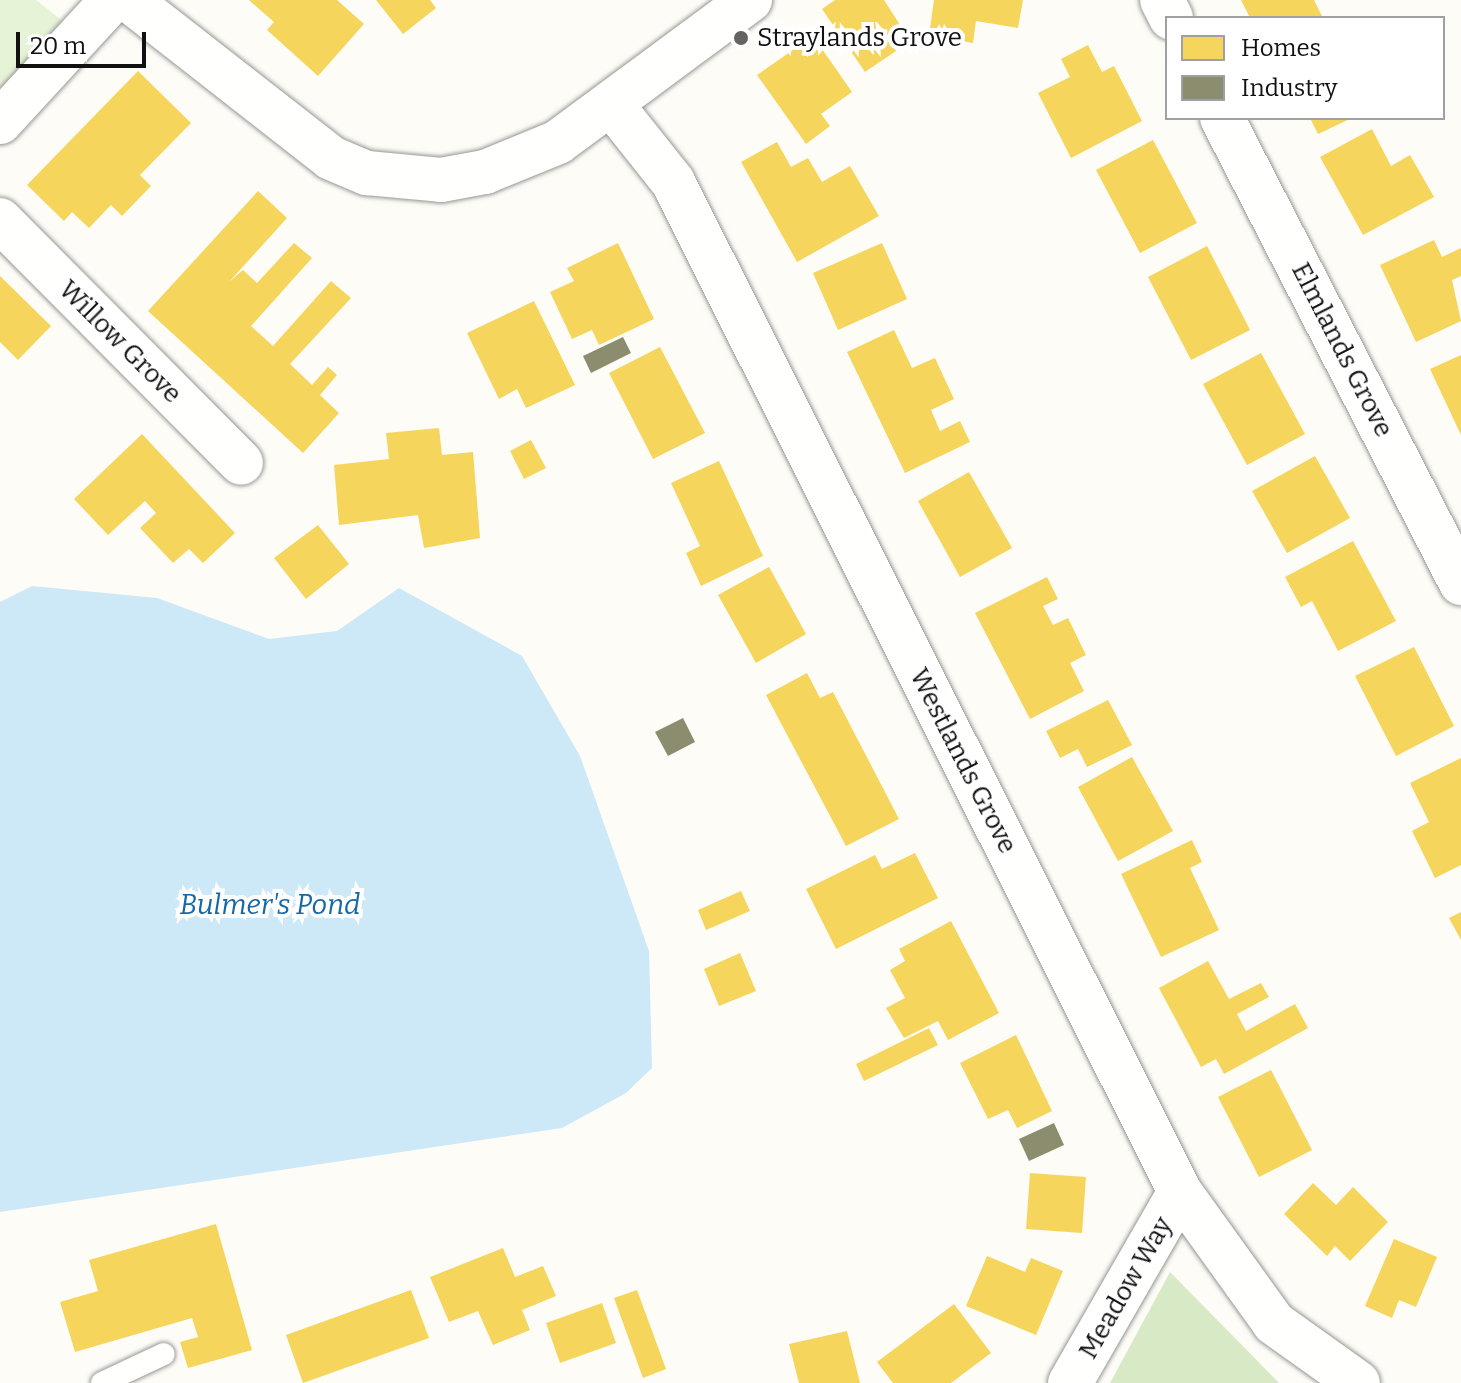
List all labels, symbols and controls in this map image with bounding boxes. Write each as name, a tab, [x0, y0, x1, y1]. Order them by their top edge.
scale bar	[20, 16, 150, 66]
legend	[1165, 16, 1445, 120]
place label: Straylands Grove	[757, 22, 962, 54]
marker: Straylands Grove	[732, 29, 750, 47]
text: 20 m	[30, 32, 86, 60]
text: Homes	[1241, 34, 1321, 62]
text: Industry	[1241, 74, 1338, 102]
street label: Elmlands Grove	[1285, 258, 1399, 442]
street label: Willow Grove	[52, 274, 188, 410]
street label: Westlands Grove	[903, 663, 1023, 859]
water label: Bulmer's Pond	[179, 888, 361, 922]
street label: Meadow Way	[1073, 1211, 1179, 1365]

